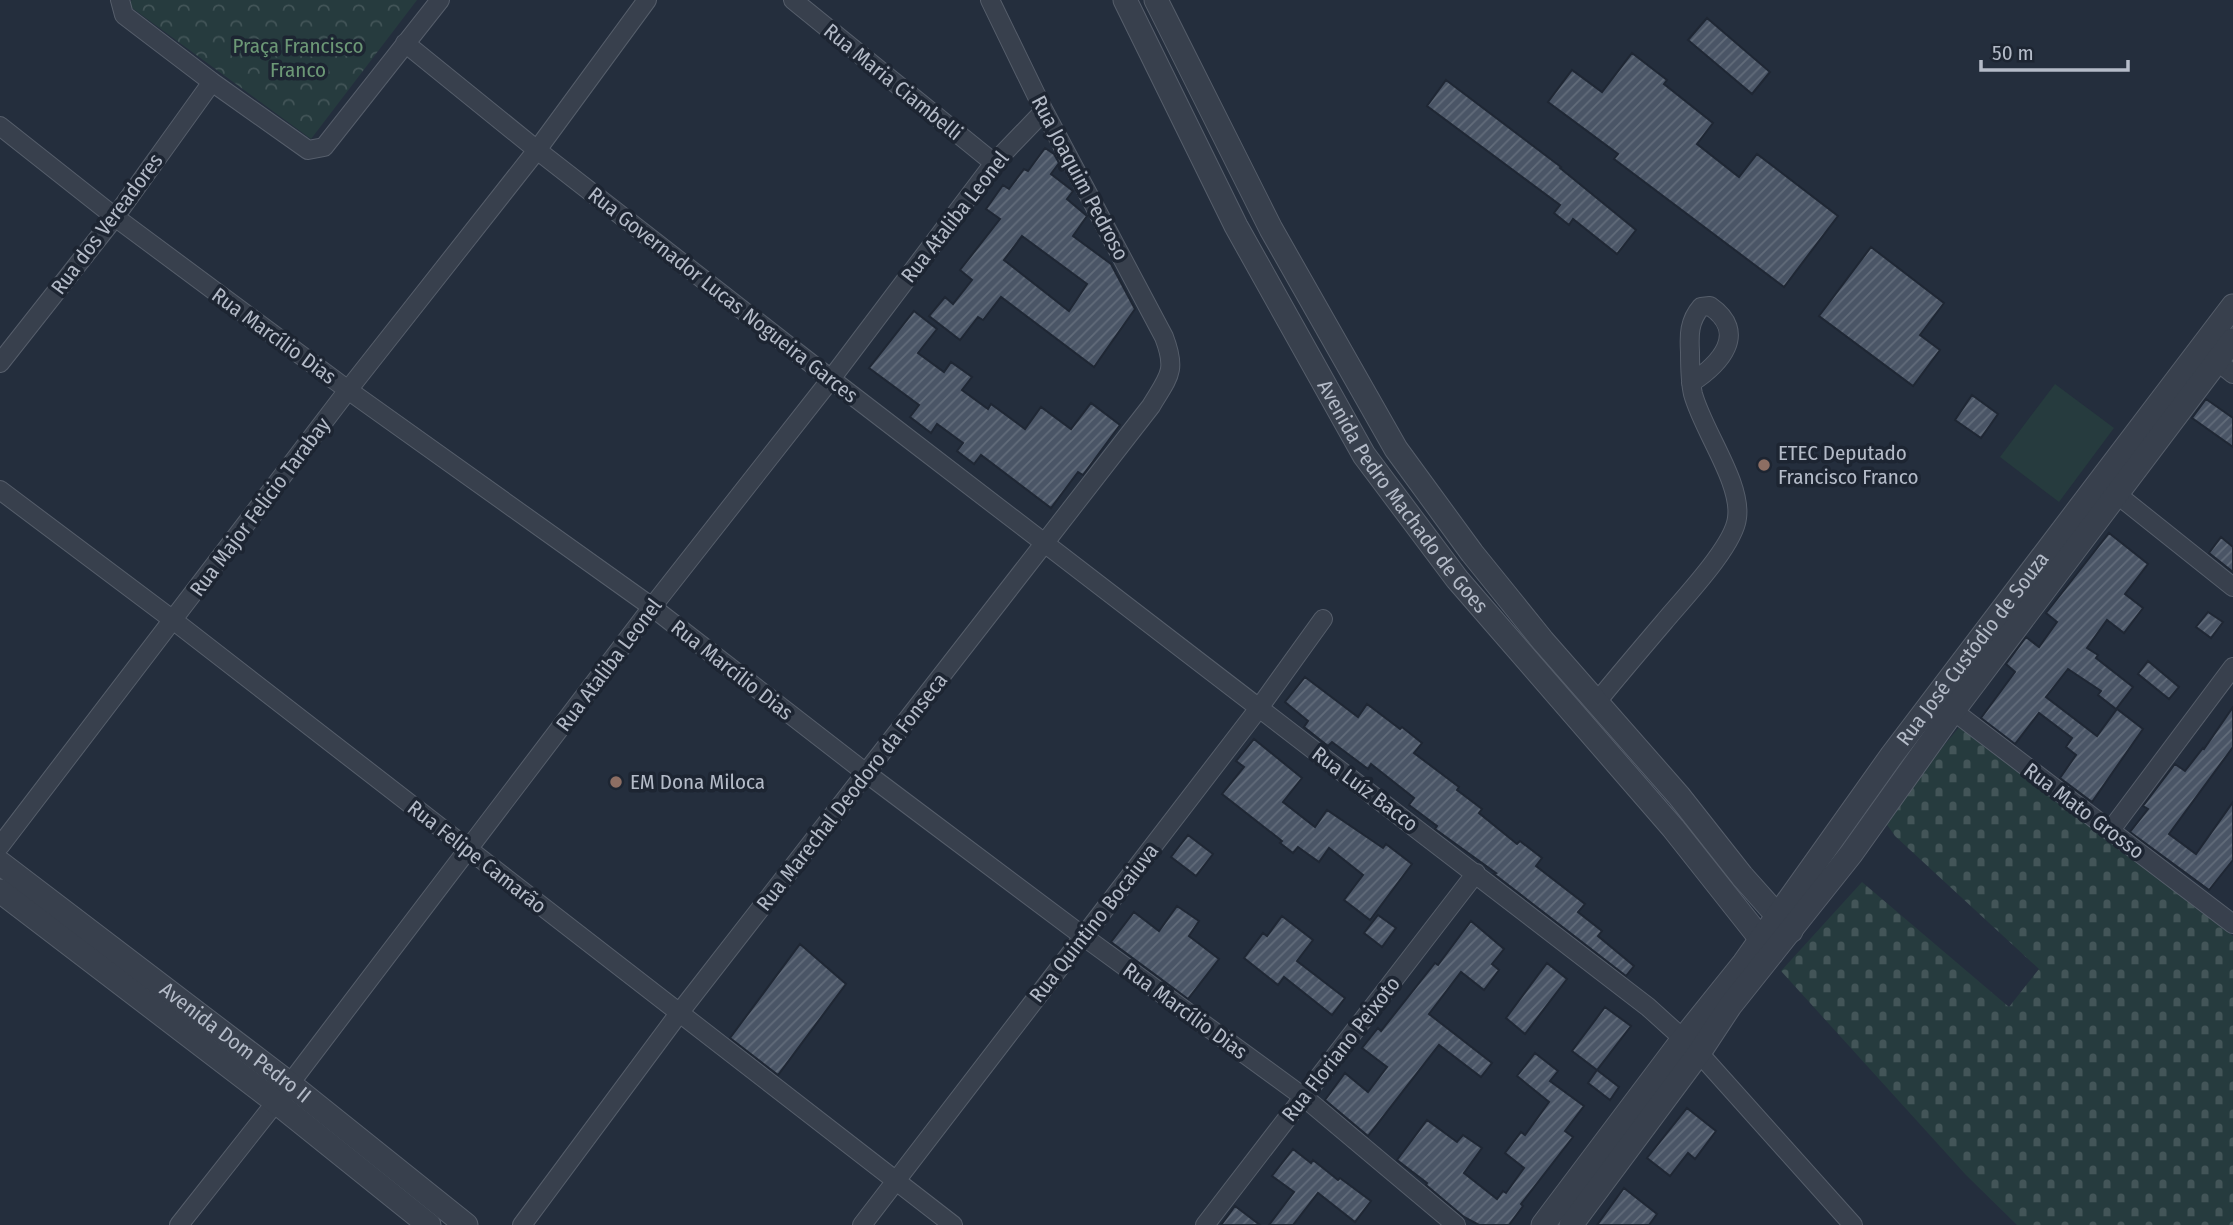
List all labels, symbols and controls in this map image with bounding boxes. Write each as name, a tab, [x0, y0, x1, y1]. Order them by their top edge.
street label: Rua Maria Ciambelli	[818, 18, 968, 146]
scale bar	[1981, 28, 2128, 72]
park label: Praça Francisco Franco	[233, 33, 363, 83]
text: 50 m	[1992, 40, 2034, 66]
street label: Rua Joaquim Pedroso	[1026, 91, 1134, 265]
street label: Rua Ataliba Leonel	[896, 146, 1015, 288]
street label: Rua dos Vereadores	[45, 148, 169, 300]
street label: Rua Governador Lucas Nogueira Garces	[583, 182, 863, 408]
street label: Rua Marcílio Dias	[207, 282, 341, 390]
street label: Avenida Pedro Machado de Goes	[1312, 375, 1494, 618]
street label: Rua Major Felicio Tarabay	[184, 412, 336, 602]
place label: ETEC Deputado Francisco Franco	[1778, 440, 1918, 490]
marker: ETEC Deputado Francisco Franco	[1756, 457, 1772, 473]
street label: Rua José Custódio de Souza	[1891, 547, 2055, 751]
street label: Rua Ataliba Leonel	[551, 593, 668, 737]
street label: Rua Marcílio Dias	[666, 614, 798, 726]
street label: Rua Marechal Deodoro da Fonseca	[751, 668, 953, 916]
street label: Rua Luíz Bacco	[1307, 741, 1423, 837]
street label: Rua Mato Grosso	[2019, 757, 2149, 865]
place label: EM Dona Miloca	[630, 769, 765, 795]
marker: EM Dona Miloca	[608, 774, 624, 790]
street label: Rua Felipe Camarão	[402, 795, 552, 919]
street label: Rua Quintino Bocaiuva	[1024, 838, 1164, 1008]
street label: Rua Marcílio Dias	[1118, 957, 1252, 1065]
street label: Rua Floriano Peixoto	[1276, 971, 1406, 1127]
street label: Avenida Dom Pedro II	[155, 976, 316, 1109]

